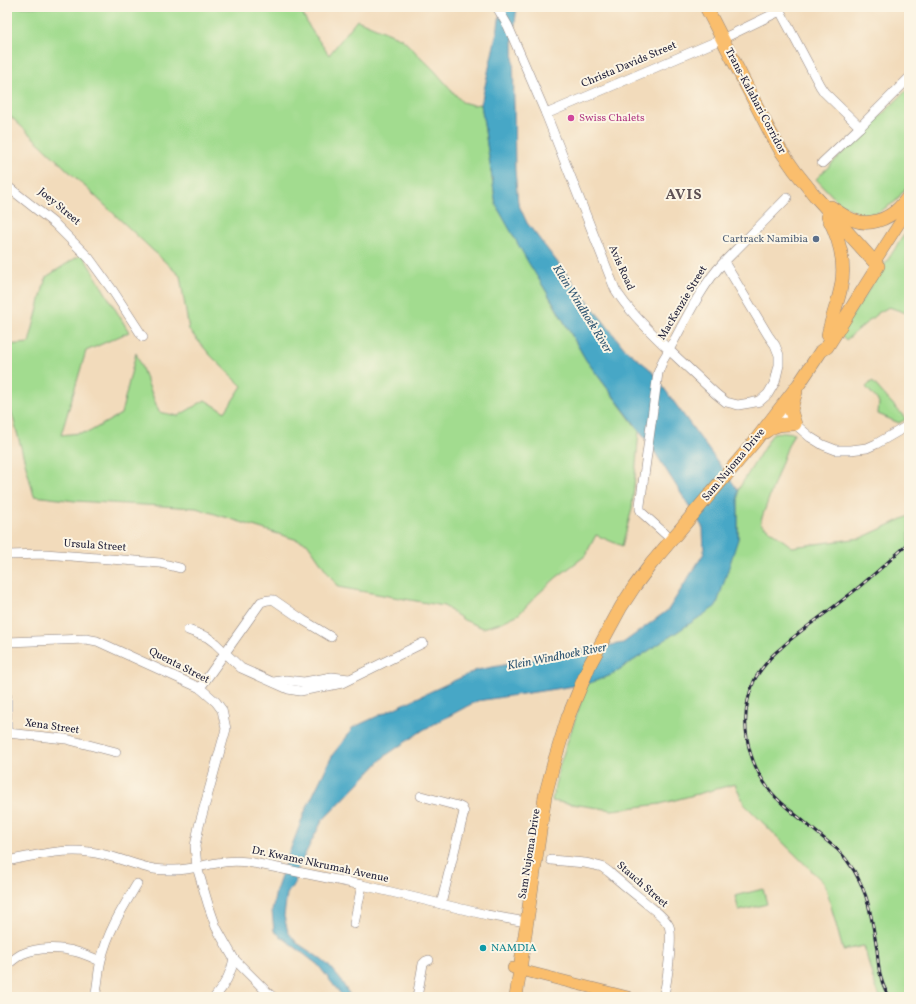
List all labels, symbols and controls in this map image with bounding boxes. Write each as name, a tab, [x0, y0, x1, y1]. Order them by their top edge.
street label: Christa Davids Street	[579, 38, 679, 92]
street label: Trans-Kalahari Corridor	[721, 46, 789, 157]
place label: Swiss Chalets	[579, 111, 645, 126]
marker: Swiss Chalets	[566, 113, 576, 123]
street label: Joey Street	[35, 185, 84, 229]
district label: AVIS	[665, 185, 703, 206]
place label: Cartrack Namibia	[722, 232, 809, 247]
marker: Cartrack Namibia	[811, 234, 821, 244]
street label: Avis Road	[604, 243, 638, 293]
water label: Klein Windhoek River	[548, 262, 616, 357]
street label: MacKenzie Street	[655, 263, 711, 343]
street label: Sam Nujoma Drive	[699, 425, 769, 505]
street label: Ursula Street	[63, 536, 127, 556]
water label: Klein Windhoek River	[506, 639, 609, 674]
street label: Quenta Street	[146, 644, 212, 688]
street label: Xena Street	[24, 716, 80, 738]
street label: Sam Nujoma Drive	[515, 808, 545, 900]
street label: Dr. Kwame Nkrumah Avenue	[250, 843, 390, 887]
street label: Stauch Street	[613, 858, 671, 912]
place label: NAMDIA	[491, 941, 537, 956]
marker: NAMDIA	[478, 943, 488, 953]

